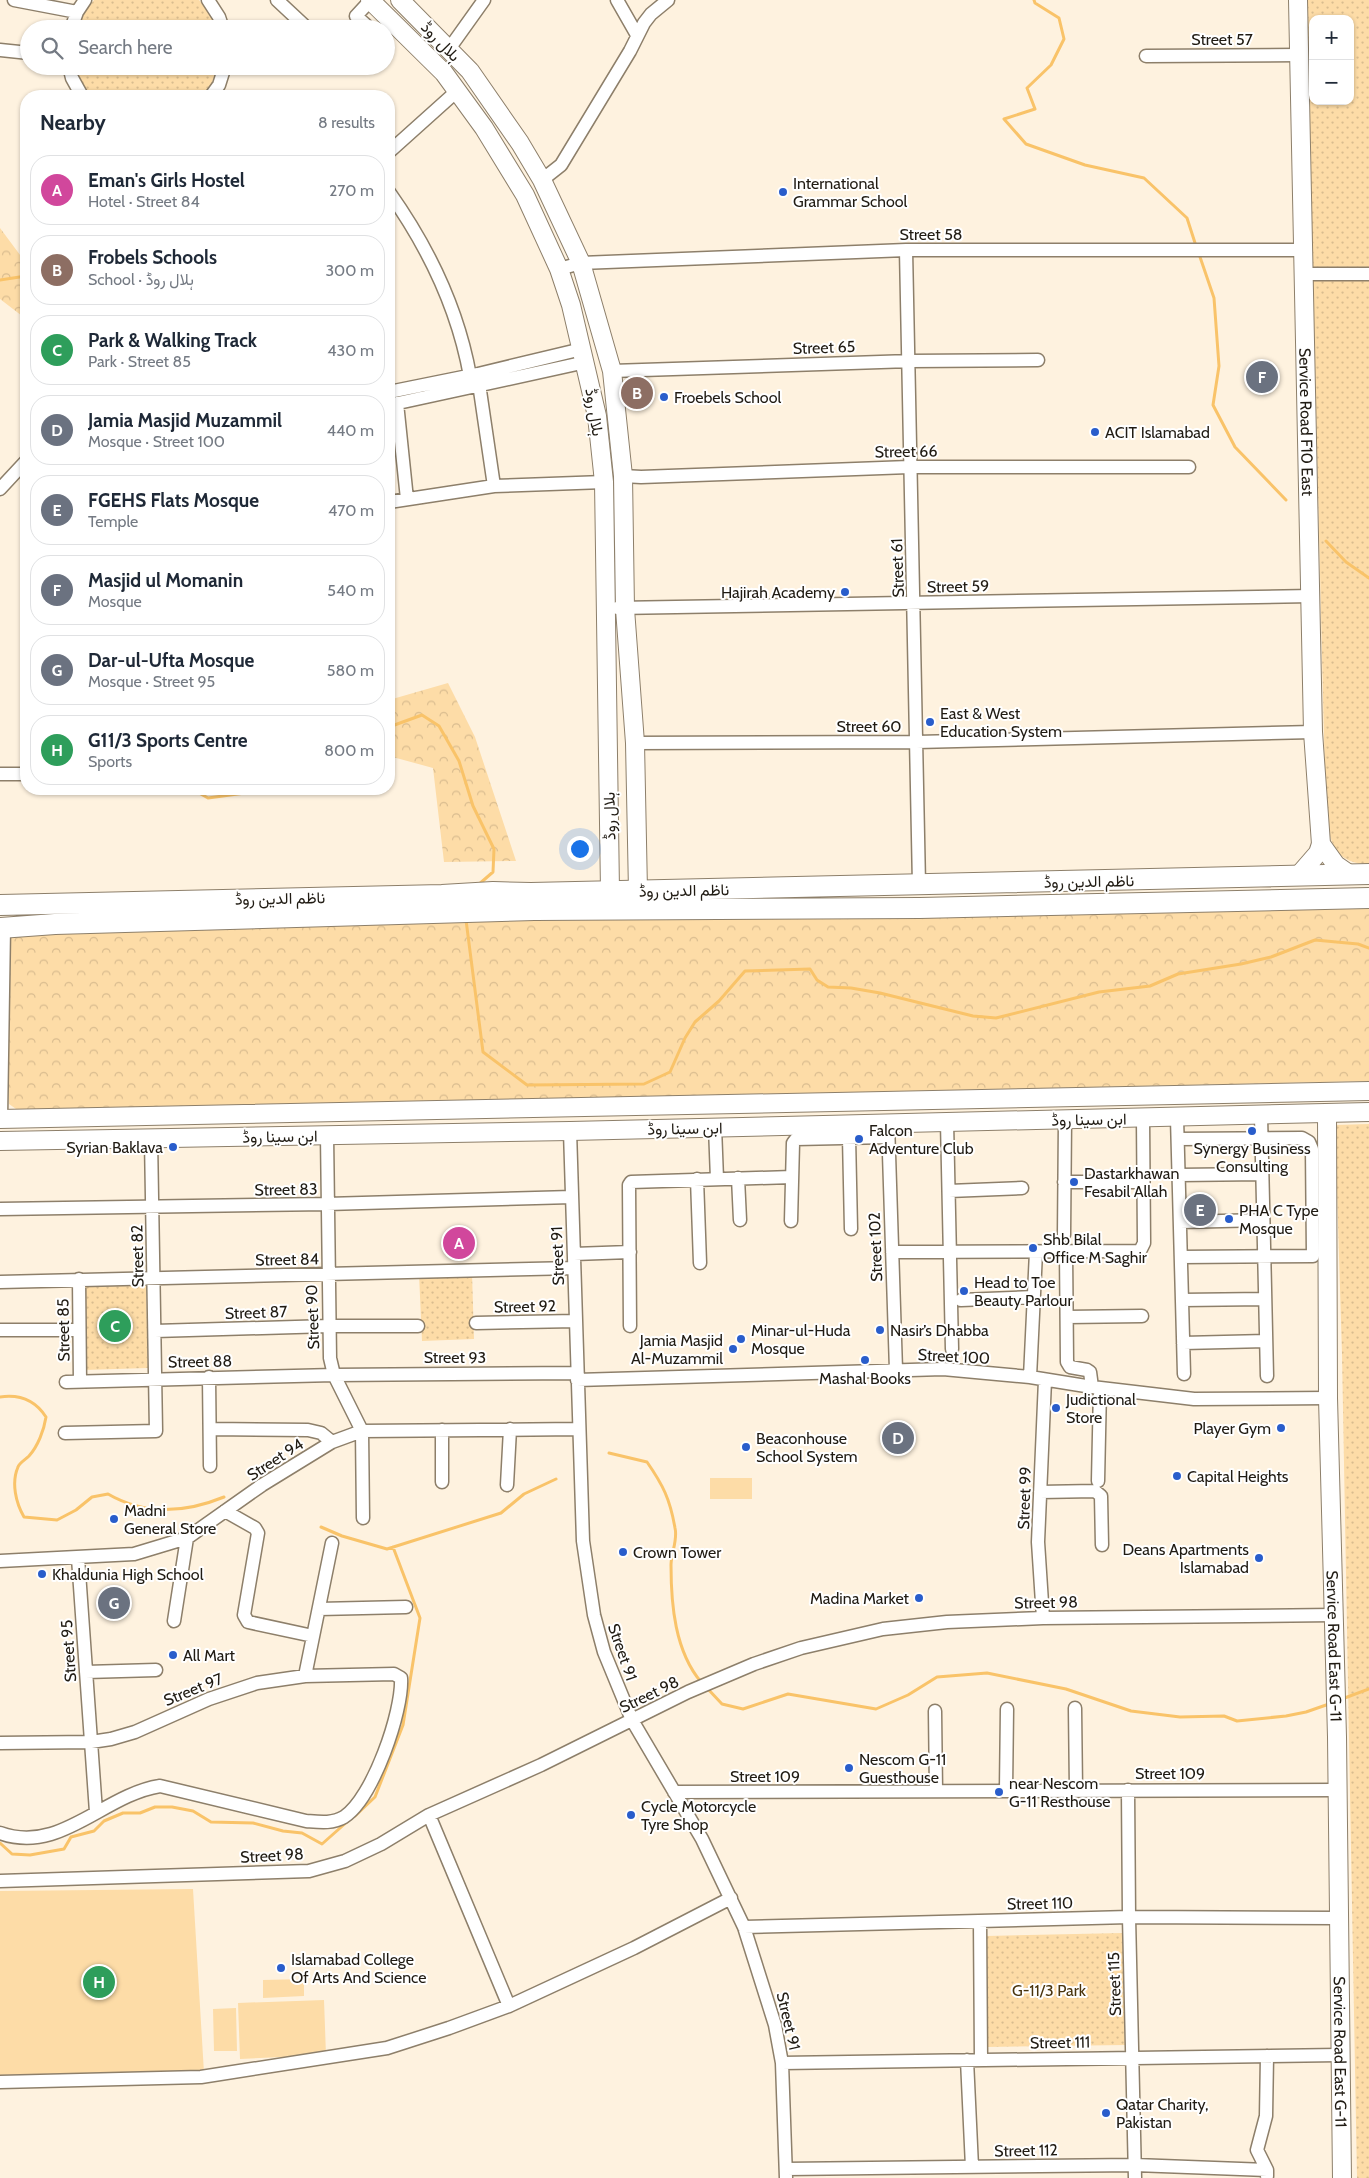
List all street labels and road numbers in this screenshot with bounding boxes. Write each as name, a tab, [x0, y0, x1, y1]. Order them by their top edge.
street label: ہلال روڈ	[416, 17, 464, 66]
street label: Street 57	[1191, 30, 1253, 49]
street label: Street 58	[899, 225, 963, 244]
street label: Street 65	[792, 337, 856, 358]
street label: Service Road F10 East	[1295, 348, 1317, 497]
street label: ہلال روڈ	[580, 387, 608, 437]
street label: Street 66	[874, 441, 938, 462]
street label: Street 61	[887, 538, 908, 598]
street label: Street 59	[927, 576, 989, 597]
street label: Street 60	[837, 717, 901, 736]
street label: ہلال روڈ	[600, 792, 620, 840]
street label: ناظم الدین روڈ	[1044, 871, 1134, 893]
street label: ناظم الدین روڈ	[639, 880, 729, 902]
street label: ناظم الدین روڈ	[235, 888, 325, 910]
street label: ابن سینا روڈ	[1051, 1109, 1127, 1131]
street label: ابن سینا روڈ	[647, 1118, 723, 1140]
street label: ابن سینا روڈ	[242, 1126, 318, 1148]
street label: Street 83	[254, 1179, 318, 1200]
street label: Street 102	[865, 1212, 886, 1282]
street label: Street 82	[127, 1224, 148, 1288]
street label: Street 91	[547, 1226, 568, 1286]
street label: Street 84	[255, 1249, 319, 1270]
street label: Street 90	[302, 1284, 323, 1350]
street label: Street 92	[494, 1296, 556, 1317]
street label: Street 85	[53, 1298, 74, 1362]
street label: Street 87	[224, 1302, 288, 1323]
street label: Street 100	[917, 1345, 991, 1368]
street label: Street 93	[424, 1348, 486, 1367]
street label: Street 88	[168, 1351, 232, 1372]
street label: Street 94	[244, 1434, 307, 1485]
street label: Street 99	[1014, 1466, 1035, 1530]
street label: Service Road East G-11	[1323, 1570, 1346, 1722]
street label: Street 98	[1014, 1592, 1078, 1613]
street label: Street 95	[57, 1619, 80, 1683]
street label: Street 91	[604, 1621, 641, 1683]
street label: Street 97	[161, 1669, 225, 1710]
street label: Street 98	[617, 1672, 682, 1717]
street label: Street 109	[1135, 1764, 1205, 1783]
street label: Street 109	[730, 1767, 800, 1786]
street label: Street 98	[240, 1844, 304, 1867]
street label: Street 110	[1007, 1893, 1073, 1914]
street label: Street 115	[1104, 1952, 1125, 2016]
street label: Service Road East G-11	[1330, 1976, 1350, 2128]
street label: Street 91	[773, 1990, 804, 2052]
street label: Street 111	[1030, 2032, 1090, 2053]
street label: Street 112	[994, 2140, 1058, 2161]

